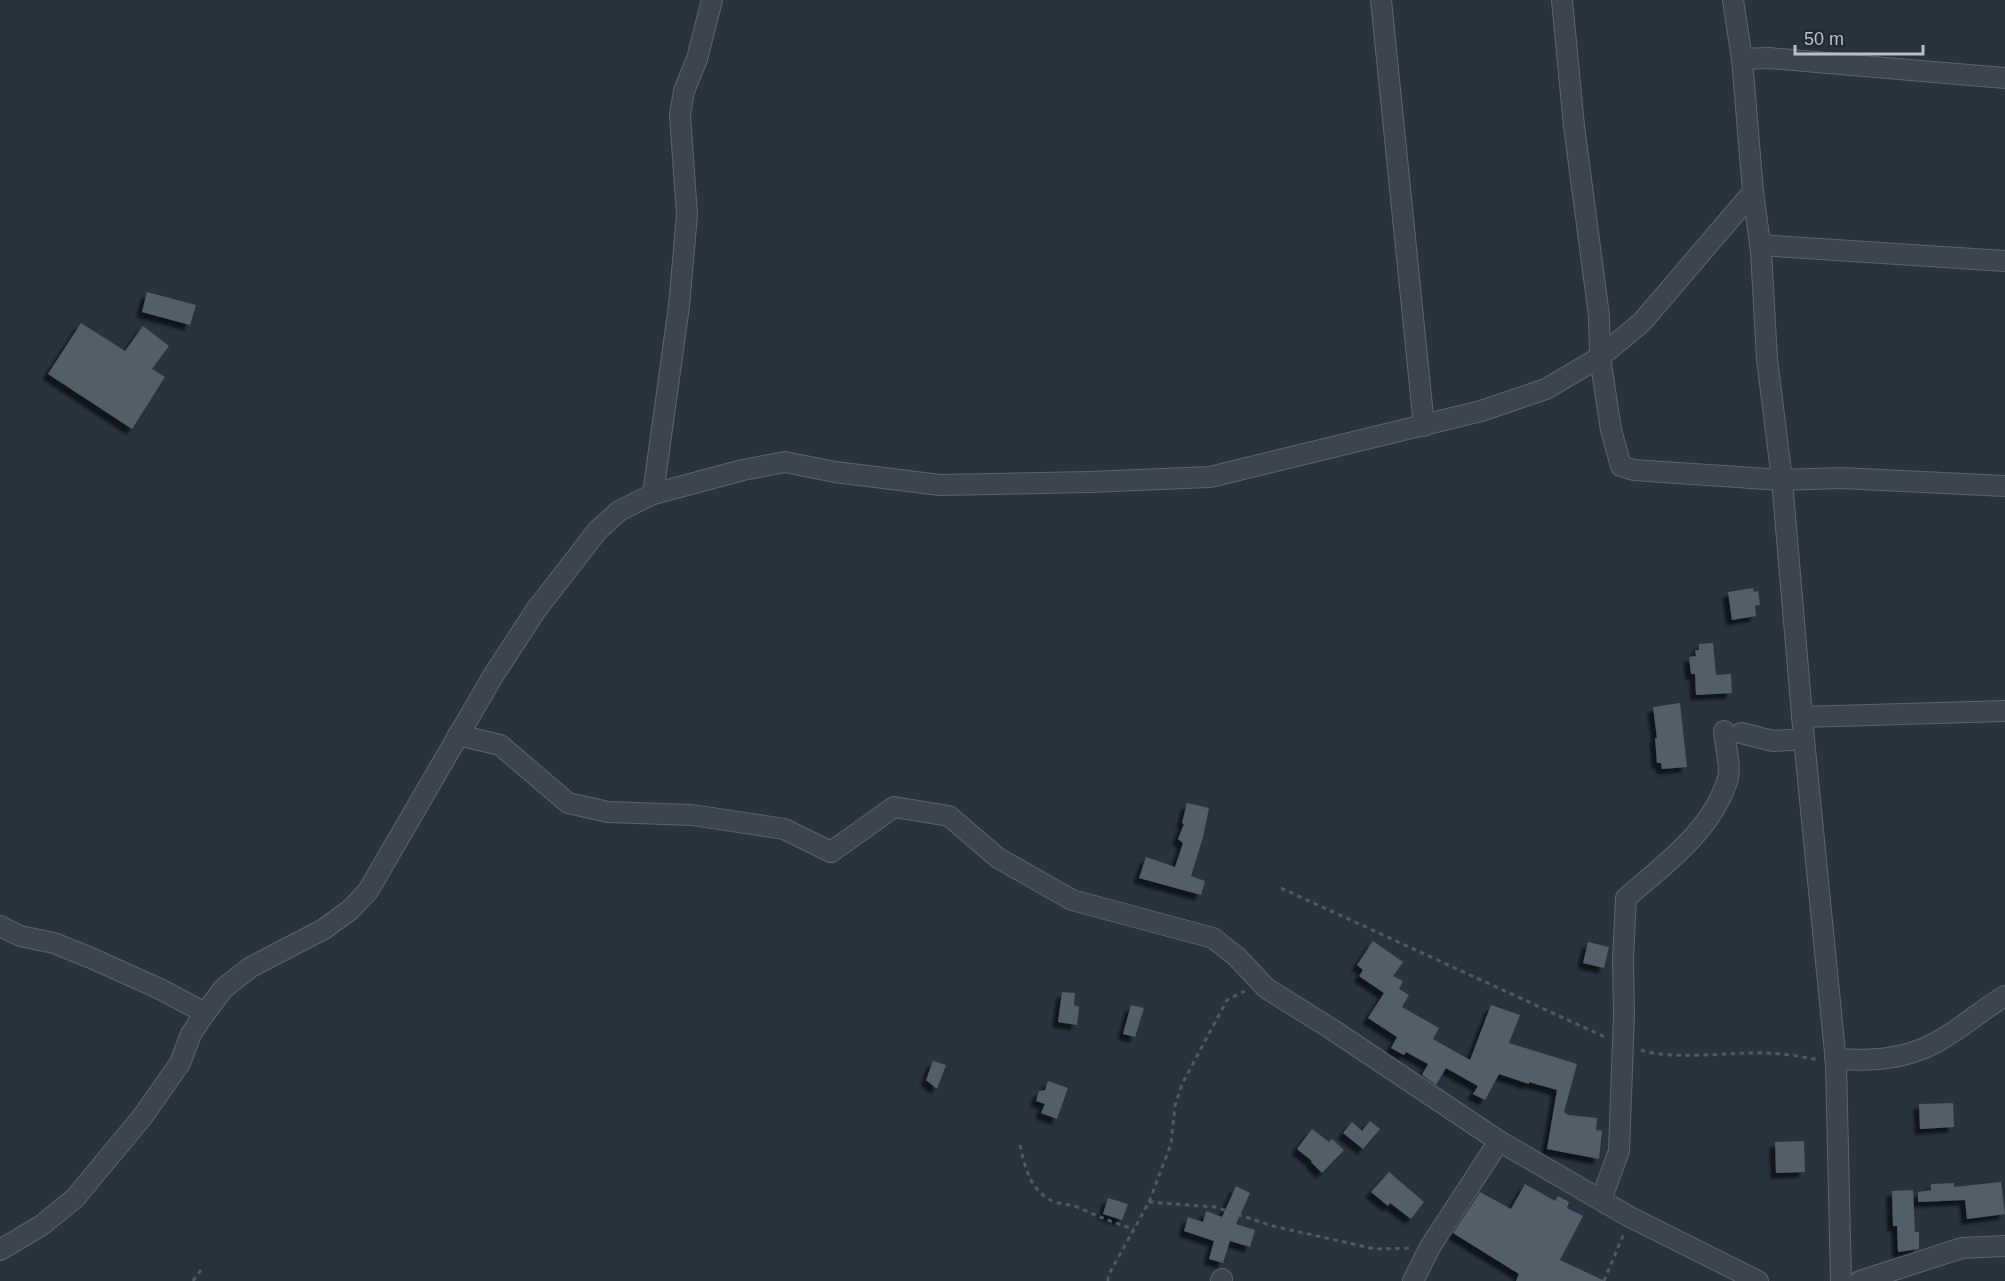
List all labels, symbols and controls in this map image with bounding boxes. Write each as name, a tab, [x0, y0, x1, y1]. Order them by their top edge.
scale bar	[1795, 18, 1922, 56]
text: 50 m	[1804, 29, 1844, 49]

